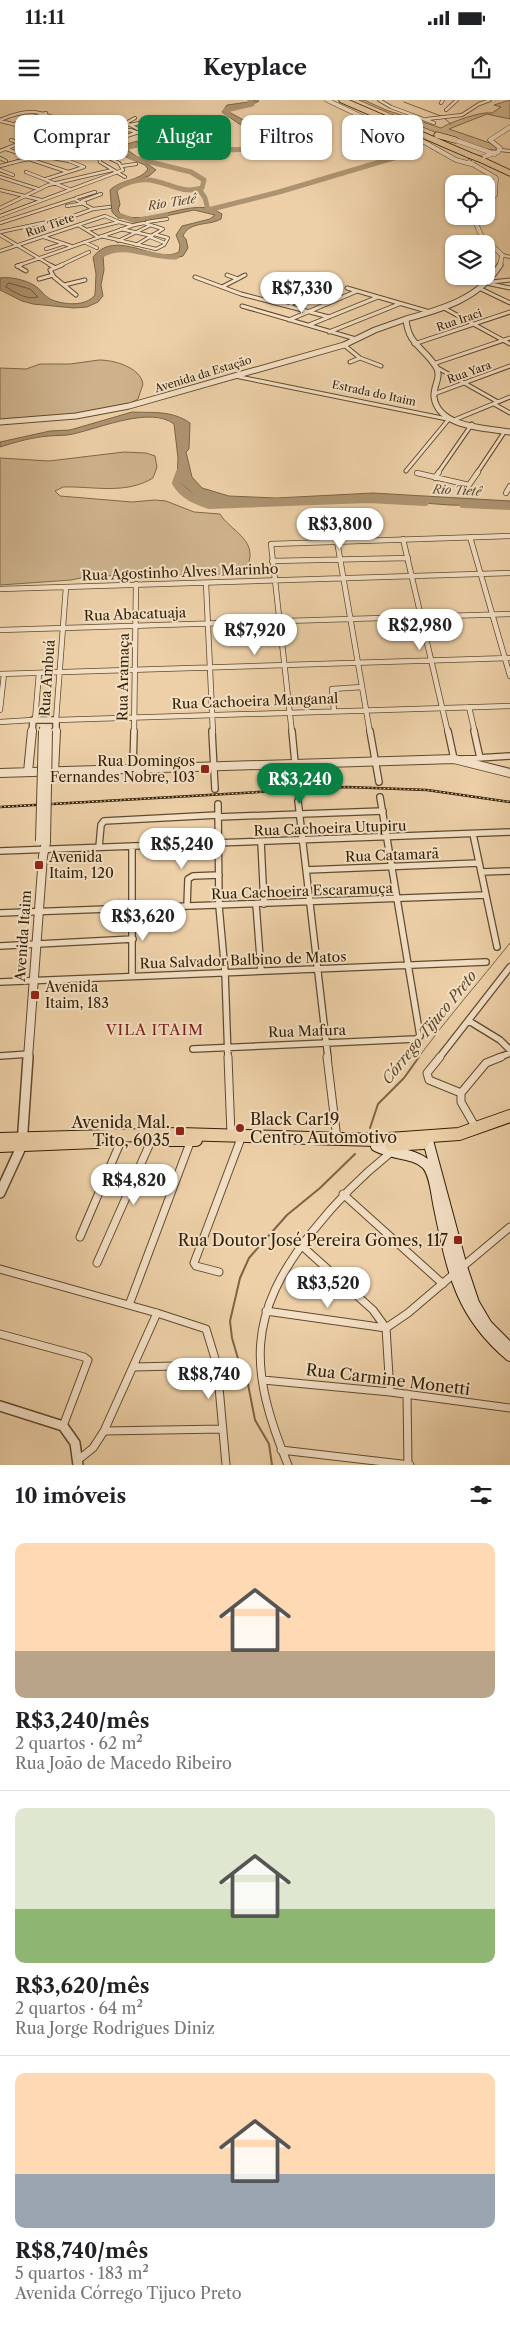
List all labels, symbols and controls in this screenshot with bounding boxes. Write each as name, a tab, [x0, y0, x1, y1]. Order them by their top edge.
text: 11:11	[25, 6, 65, 29]
icon: menu	[15, 54, 43, 82]
text: Keyplace	[203, 54, 307, 81]
icon: share	[467, 54, 495, 82]
chip: Comprar	[15, 115, 128, 160]
chip: Alugar	[138, 115, 231, 160]
chip: Filtros	[241, 115, 332, 160]
chip: Novo	[342, 115, 423, 160]
map controls	[445, 175, 495, 285]
button: locate	[445, 175, 495, 225]
water label: Rio Tietê	[146, 191, 198, 213]
street label: Rua Tiete	[24, 210, 76, 240]
button: layers	[445, 235, 495, 285]
pin: R$7,330	[256, 272, 348, 314]
text: R$7,330	[271, 278, 333, 298]
street label: Rua Iraci	[434, 306, 484, 334]
street label: Avenida da Estação	[152, 353, 253, 396]
street label: Rua Yara	[445, 358, 493, 386]
street label: Estrada do Itaim	[331, 377, 418, 409]
water label: Rio Tietê	[431, 481, 483, 499]
pin: R$3,800	[294, 508, 386, 550]
text: R$3,800	[308, 514, 372, 534]
street label: Rua Agostinho Alves Marinho	[81, 560, 279, 584]
street label: Rua Abacatuaja	[83, 603, 187, 625]
pin: R$2,980	[374, 608, 466, 651]
pin: R$7,920	[209, 614, 301, 656]
text: R$2,980	[388, 615, 452, 635]
text: R$7,920	[224, 620, 286, 640]
street label: Rua Aramaça	[113, 632, 133, 721]
street label: Rua Ambuá	[35, 638, 59, 717]
street label: Rua Cachoeira Manganal	[171, 689, 339, 713]
place label: Rua Domingos Fernandes Nobre, 103	[50, 752, 195, 786]
pin: R$3,240	[254, 762, 346, 805]
marker: Rua Domingos Fernandes Nobre, 103	[199, 763, 211, 775]
text: R$3,240	[268, 769, 332, 789]
street label: Rua Cachoeira Utupiru	[253, 816, 407, 840]
pin: R$5,240	[136, 828, 228, 870]
text: R$5,240	[150, 834, 214, 854]
street label: Rua Catamarã	[345, 844, 440, 866]
place label: Avenida Itaim, 120	[48, 848, 114, 882]
marker: Avenida Itaim, 120	[33, 859, 45, 871]
street label: Rua Cachoeira Escaramuça	[211, 879, 394, 903]
street label: Avenida Itaim	[11, 890, 35, 983]
pin: R$3,620	[97, 900, 189, 942]
text: R$3,620	[111, 906, 175, 926]
street label: Rua Salvador Balbino de Matos	[139, 947, 347, 973]
water label: Córrego Tijuco Preto	[377, 966, 481, 1088]
place label: Avenida Itaim, 183	[44, 978, 109, 1012]
marker: Avenida Itaim, 183	[29, 989, 41, 1001]
district label: VILA ITAIM	[105, 1020, 204, 1039]
street label: Rua Mafura	[268, 1021, 347, 1041]
place label: Black Car19 Centro Automotivo	[250, 1109, 397, 1147]
place label: Avenida Mal. Tito, 6035	[70, 1112, 170, 1150]
marker: Black Car19 Centro Automotivo	[234, 1122, 246, 1134]
marker: Avenida Mal. Tito, 6035	[174, 1125, 186, 1137]
pin: R$4,820	[88, 1164, 180, 1206]
text: R$4,820	[102, 1170, 166, 1190]
place label: Rua Doutor José Pereira Gomes, 117	[178, 1230, 448, 1250]
marker: Rua Doutor José Pereira Gomes, 117	[452, 1234, 464, 1246]
pin: R$3,520	[282, 1266, 374, 1309]
text: R$3,520	[296, 1273, 360, 1293]
pin: R$8,740	[163, 1358, 255, 1400]
street label: Rua Carmine Monetti	[305, 1359, 471, 1399]
text: R$8,740	[178, 1364, 240, 1384]
icon: filters	[467, 1481, 495, 1509]
text: 10 imóveis	[15, 1483, 126, 1508]
icon: home	[210, 1575, 300, 1665]
text: R$3,240/mês	[15, 1708, 150, 1733]
text: 2 quartos · 62 m²	[15, 1733, 143, 1753]
text: Rua João de Macedo Ribeiro	[15, 1753, 232, 1773]
icon: home	[210, 1841, 300, 1931]
text: R$3,620/mês	[15, 1973, 150, 1998]
text: 2 quartos · 64 m²	[15, 1998, 143, 2018]
text: Rua Jorge Rodrigues Diniz	[15, 2018, 215, 2038]
icon: home	[210, 2106, 300, 2196]
text: R$8,740/mês	[15, 2238, 148, 2263]
text: 5 quartos · 183 m²	[15, 2263, 149, 2283]
text: Avenida Córrego Tijuco Preto	[15, 2283, 242, 2303]

